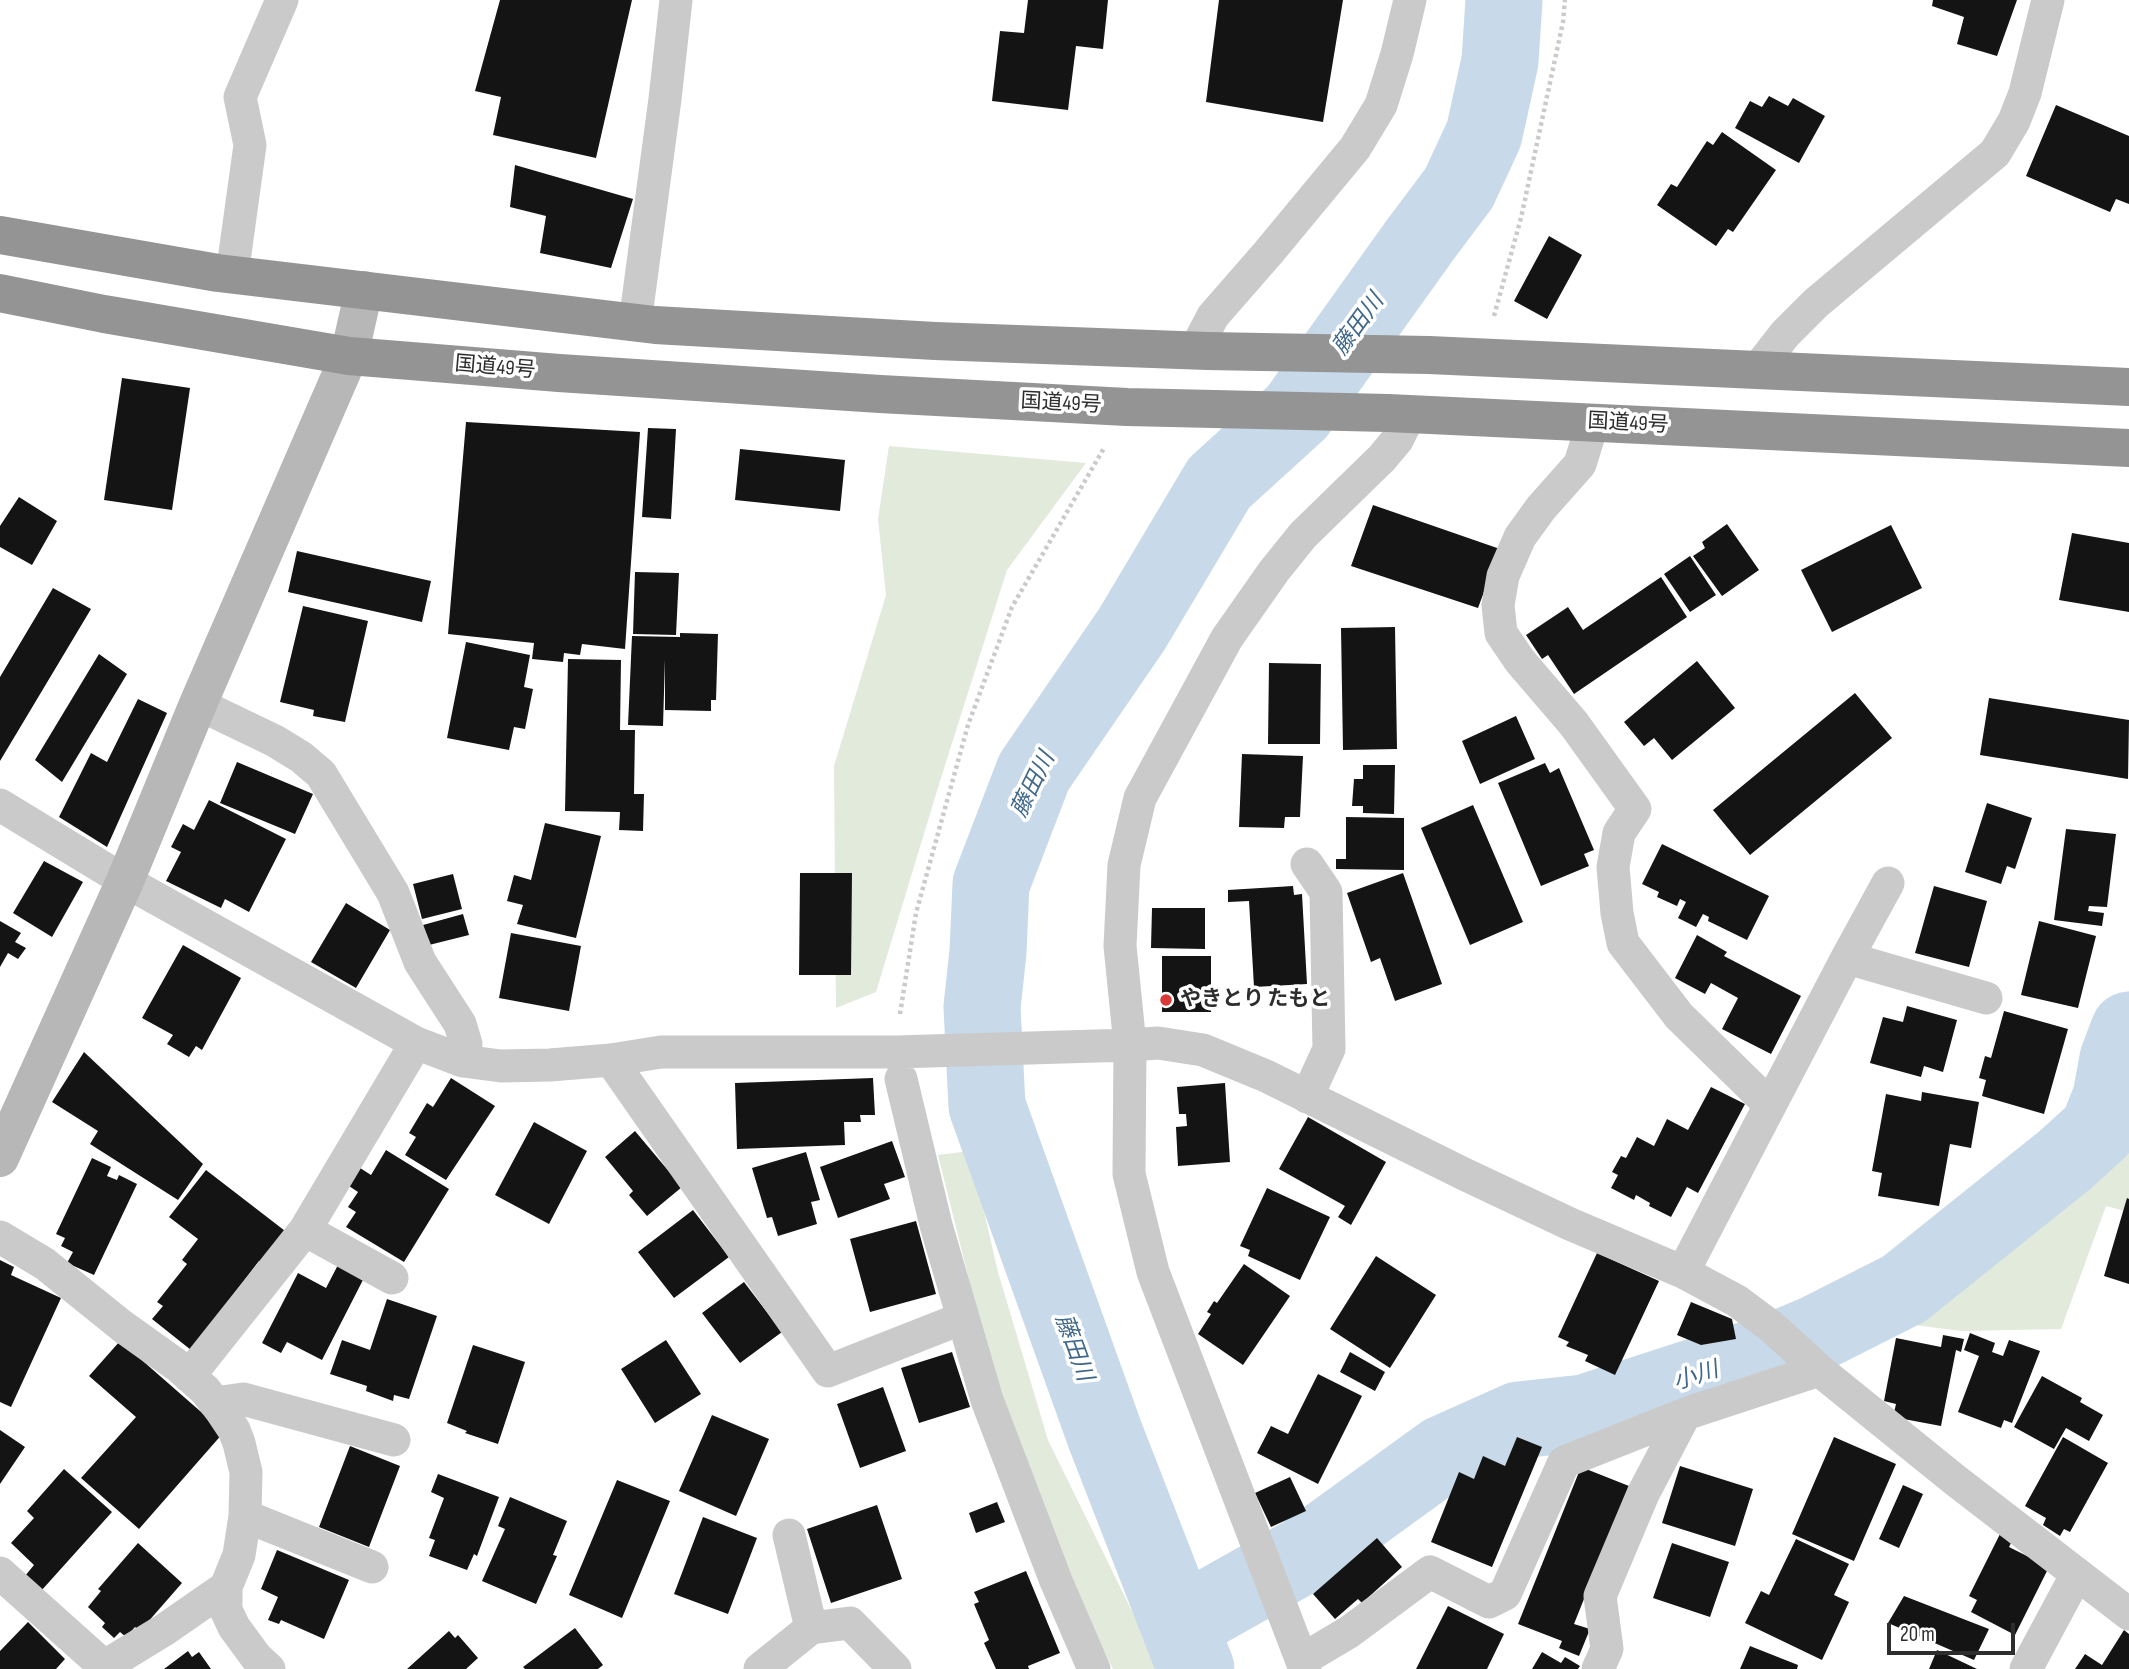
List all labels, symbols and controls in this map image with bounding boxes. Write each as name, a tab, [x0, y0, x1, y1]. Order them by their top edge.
water label: 藤田川	[1328, 289, 1390, 361]
street label: 国道49号	[453, 352, 537, 384]
street label: 国道49号	[1020, 389, 1102, 419]
street label: 国道49号	[1587, 409, 1669, 439]
water label: 藤田川	[1006, 748, 1062, 822]
place label: やきとり たもと	[1180, 987, 1330, 1013]
marker: やきとり たもと	[1158, 992, 1174, 1008]
water label: 藤田川	[1048, 1311, 1098, 1385]
water label: 小川	[1670, 1357, 1722, 1397]
scale bar	[1891, 1610, 2019, 1654]
text: 20 m	[1900, 1622, 1935, 1647]

